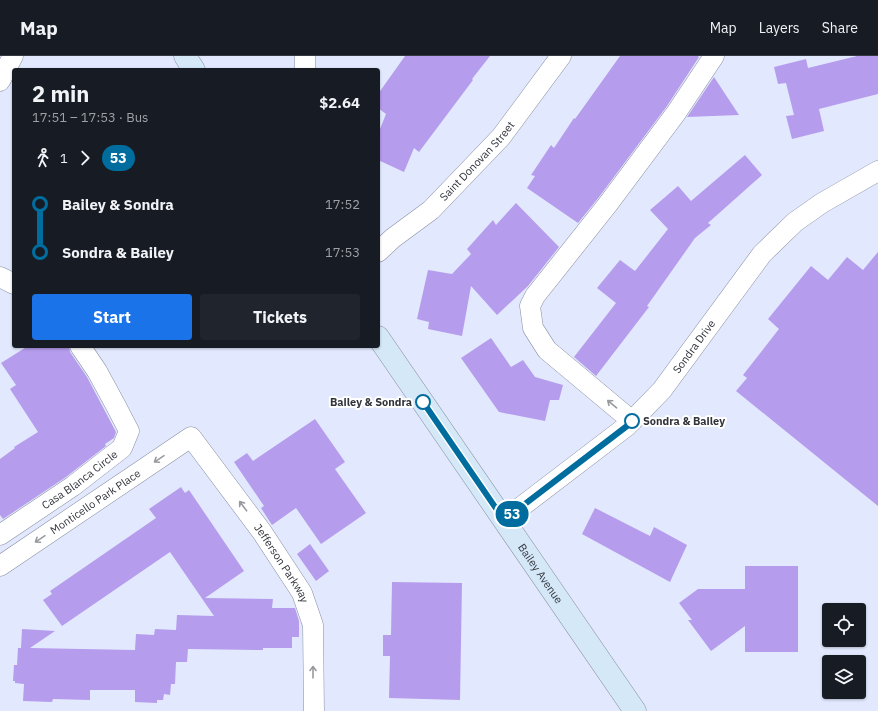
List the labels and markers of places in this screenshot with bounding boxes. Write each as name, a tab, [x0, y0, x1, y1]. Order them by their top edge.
marker: Bailey & Sondra	[415, 394, 431, 410]
place label: Bailey & Sondra	[330, 395, 412, 409]
marker: Sondra & Bailey	[624, 413, 640, 429]
place label: Sondra & Bailey	[643, 414, 725, 428]

